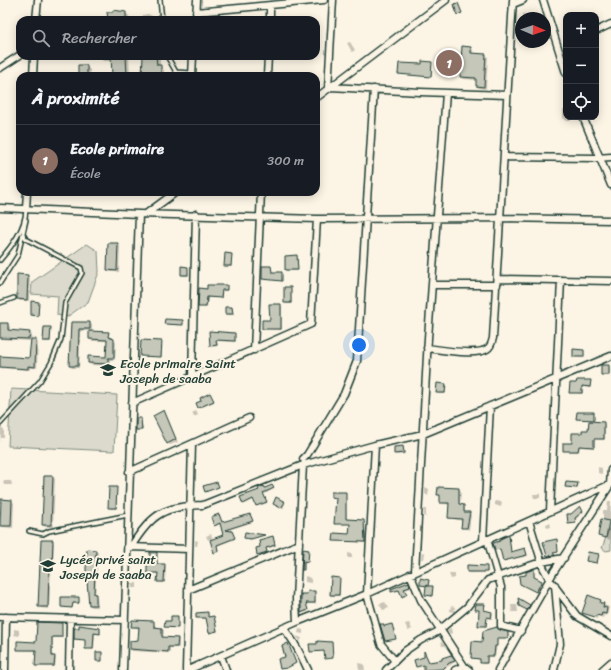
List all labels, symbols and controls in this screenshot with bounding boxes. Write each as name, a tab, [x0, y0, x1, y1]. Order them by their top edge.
north arrow	[515, 12, 551, 48]
map controls	[563, 12, 599, 120]
button: +	[563, 12, 599, 48]
search box	[16, 16, 320, 60]
text: Rechercher	[62, 25, 137, 51]
icon: search	[30, 27, 52, 49]
pin: 1	[436, 48, 462, 78]
button: −	[563, 48, 599, 84]
text: À proximité	[32, 83, 119, 113]
button: locate	[563, 84, 599, 120]
text: Ecole primaire	[70, 136, 164, 162]
text: 1	[42, 149, 48, 172]
text: 300 m	[267, 149, 304, 172]
text: École	[70, 162, 101, 185]
your location	[349, 335, 369, 355]
place label: Ecole primaire Saint Joseph de saaba	[119, 352, 236, 390]
school or university icon: Ecole primaire Saint Joseph de saaba	[99, 361, 117, 379]
place label: Lycée privé saint Joseph de saaba	[59, 548, 156, 586]
school or university icon: Lycée privé saint Joseph de saaba	[39, 557, 57, 575]

